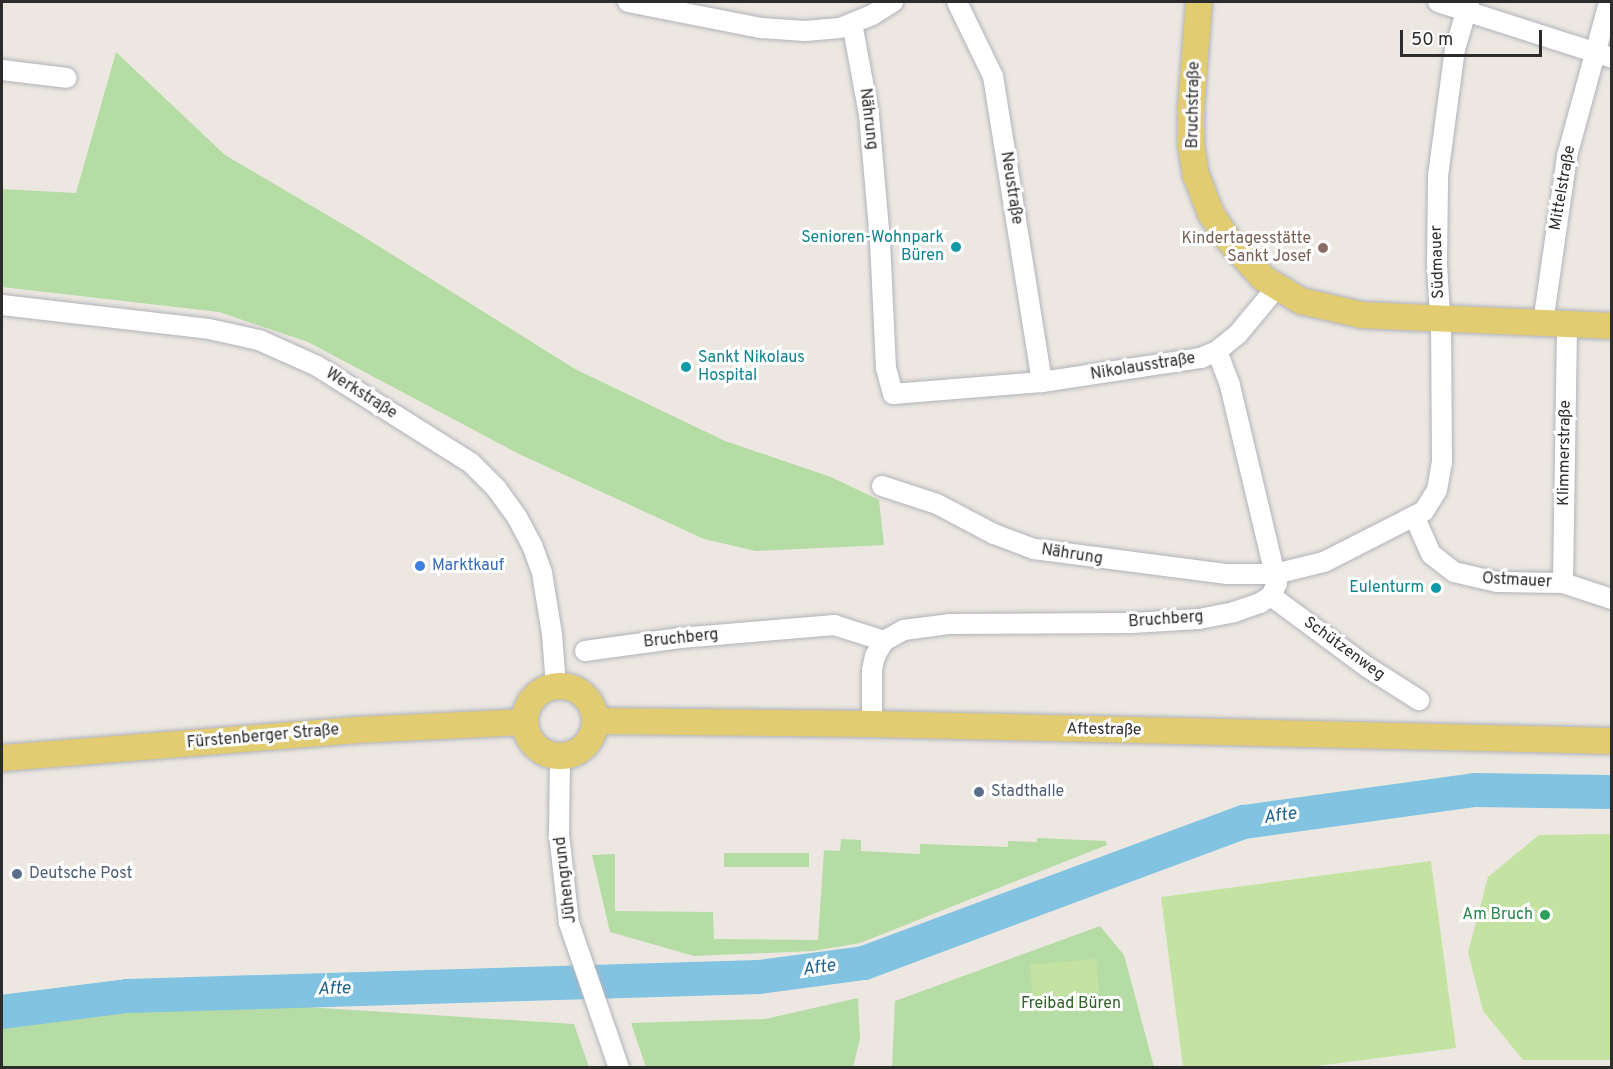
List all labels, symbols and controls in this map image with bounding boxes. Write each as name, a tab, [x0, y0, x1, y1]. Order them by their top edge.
scale bar	[1403, 18, 1546, 56]
text: 50 m	[1411, 29, 1453, 52]
street label: Bruchstraße	[1184, 61, 1204, 149]
street label: Nährung	[855, 87, 881, 151]
street label: Mittelstraße	[1546, 144, 1580, 232]
street label: Neustraße	[996, 150, 1026, 226]
street label: Südmauer	[1427, 225, 1449, 299]
place label: Senioren-Wohnpark Büren	[801, 228, 944, 266]
place label: Kindertagesstätte Sankt Josef	[1182, 229, 1311, 267]
marker: Senioren-Wohnpark Büren	[949, 240, 963, 254]
marker: Kindertagesstätte Sankt Josef	[1316, 241, 1330, 255]
place label: Sankt Nikolaus Hospital	[698, 348, 805, 386]
street label: Nikolausstraße	[1089, 349, 1197, 385]
marker: Sankt Nikolaus Hospital	[679, 360, 693, 374]
street label: Werkstraße	[322, 364, 400, 424]
street label: Klimmerstraße	[1554, 400, 1576, 506]
street label: Nährung	[1040, 541, 1104, 569]
place label: Marktkauf	[432, 556, 504, 576]
marker: Marktkauf	[413, 559, 427, 573]
street label: Ostmauer	[1482, 570, 1552, 592]
place label: Eulenturm	[1349, 578, 1424, 598]
marker: Eulenturm	[1429, 581, 1443, 595]
street label: Bruchberg	[1128, 608, 1204, 632]
street label: Schützenweg	[1300, 613, 1388, 685]
street label: Bruchberg	[643, 626, 719, 652]
street label: Aftestraße	[1066, 720, 1142, 740]
street label: Fürstenberger Straße	[186, 721, 340, 753]
place label: Stadthalle	[991, 782, 1064, 802]
marker: Stadthalle	[972, 785, 986, 799]
water label: Afte	[1262, 804, 1298, 830]
street label: Jühengrund	[551, 835, 581, 925]
place label: Deutsche Post	[29, 864, 133, 884]
marker: Deutsche Post	[10, 867, 24, 881]
place label: Am Bruch	[1462, 905, 1533, 925]
marker: Am Bruch	[1538, 908, 1552, 922]
water label: Afte	[801, 956, 837, 982]
water label: Afte	[317, 979, 351, 1001]
park label: Freibad Büren	[1021, 994, 1121, 1014]

